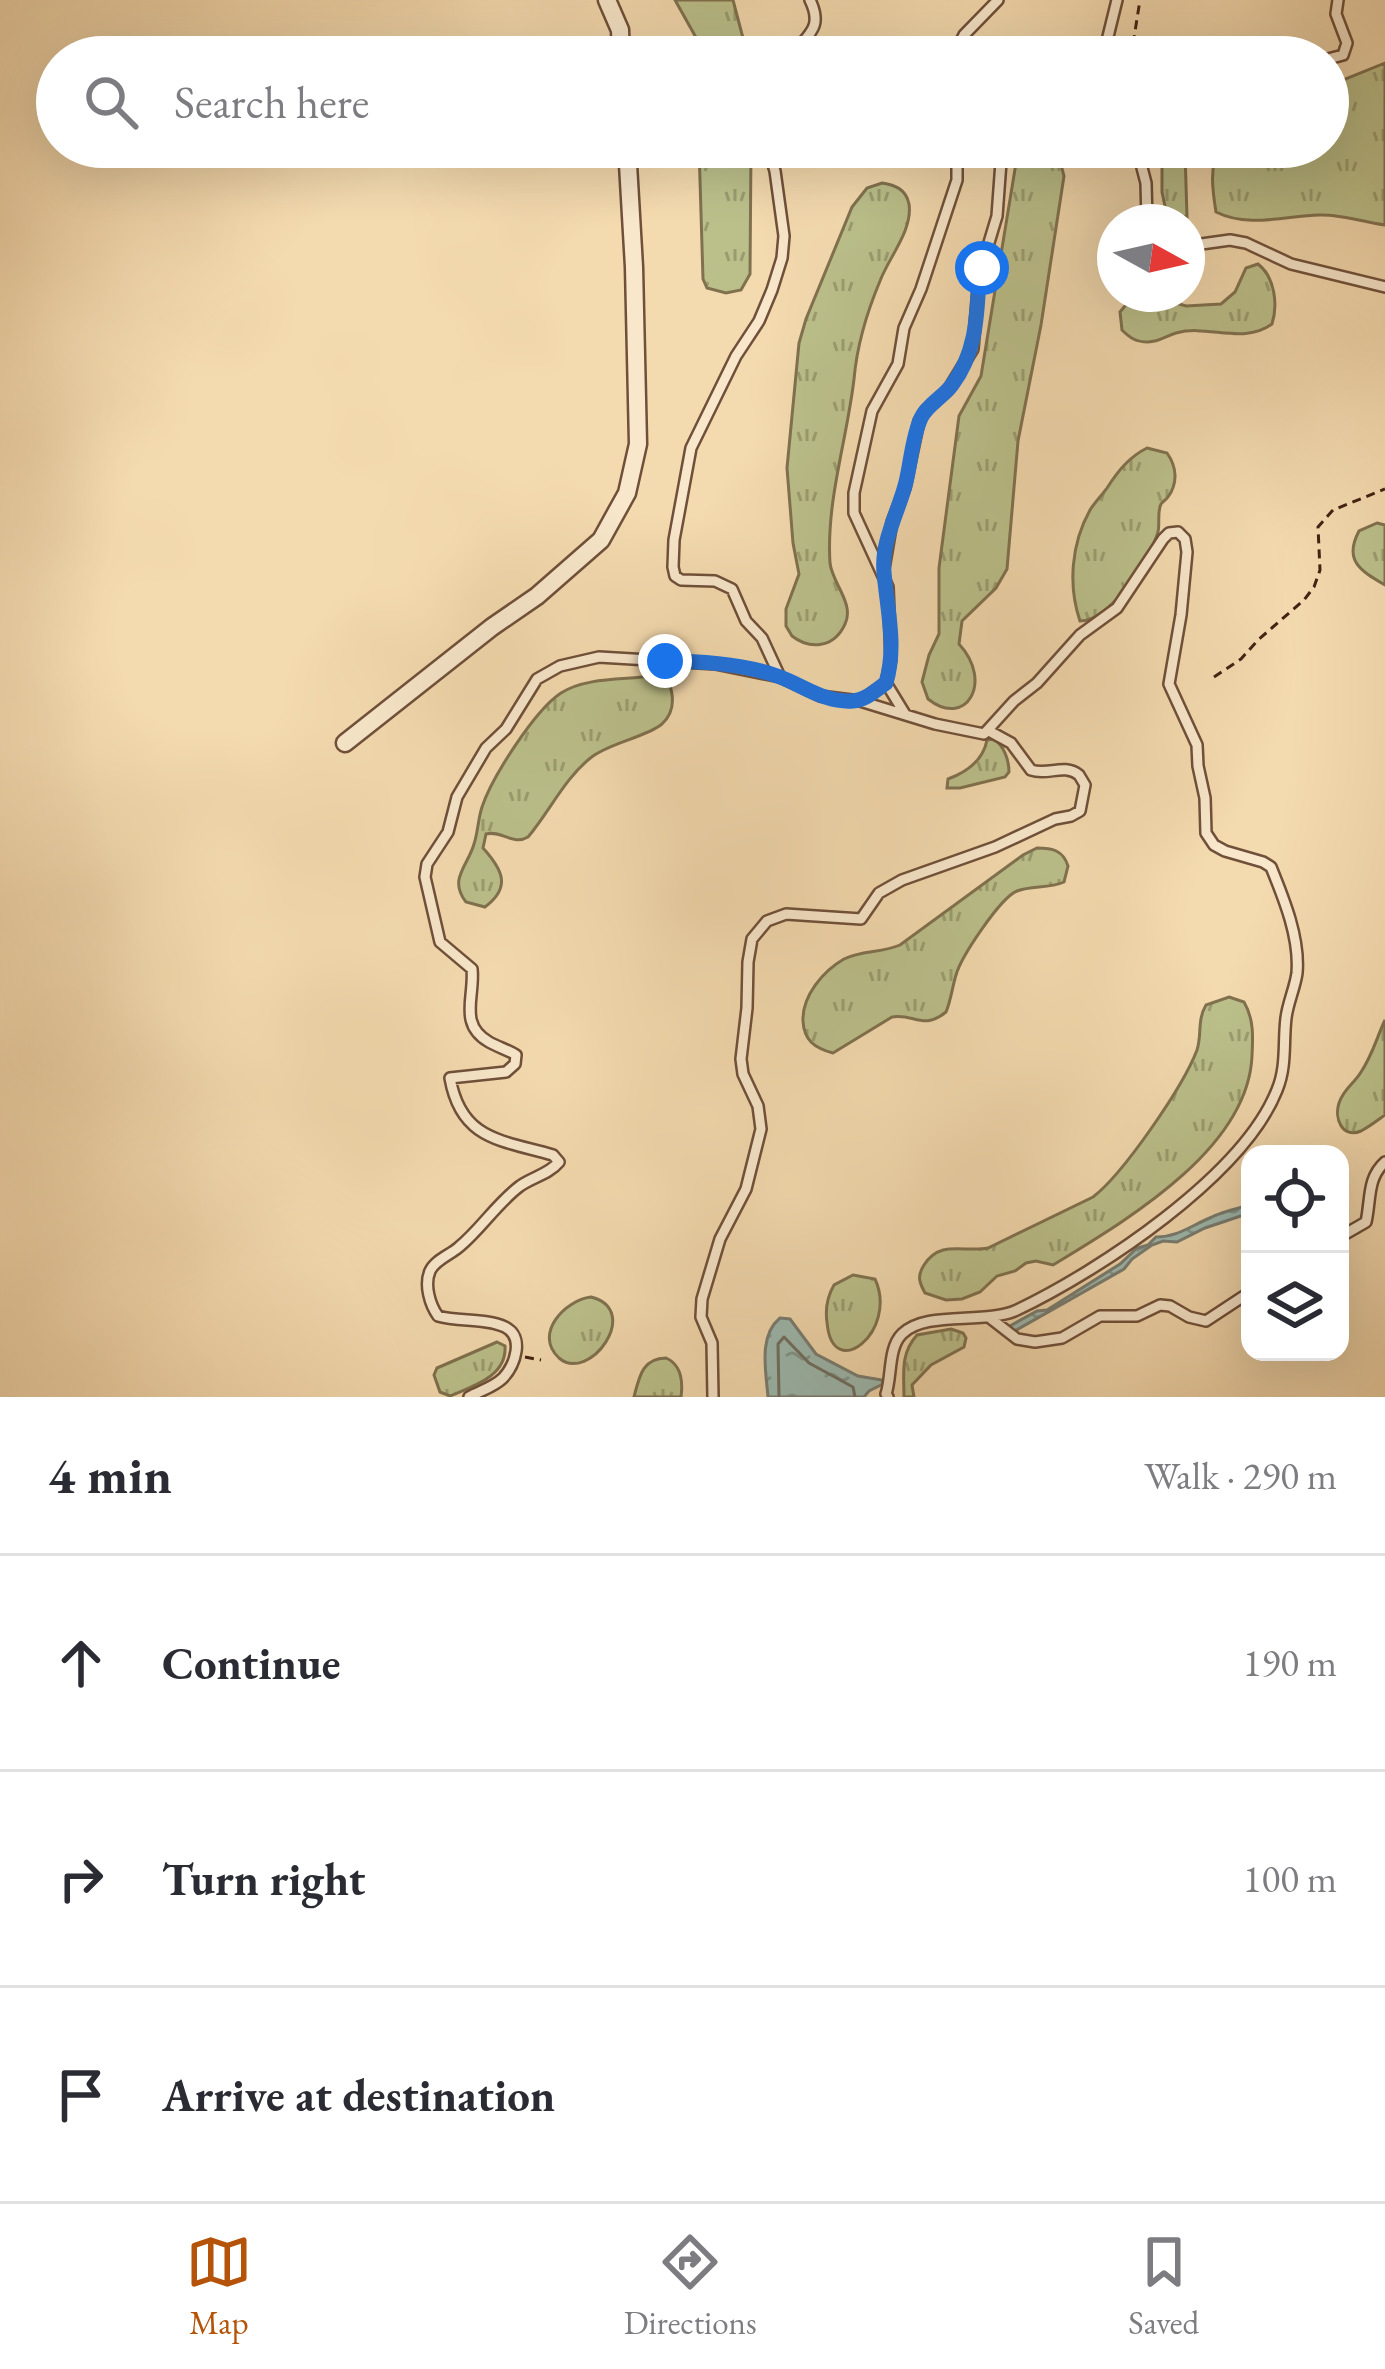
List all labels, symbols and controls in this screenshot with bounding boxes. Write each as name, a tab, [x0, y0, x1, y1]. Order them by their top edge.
search box	[36, 36, 1349, 168]
icon: search	[78, 69, 144, 135]
text: Search here	[174, 73, 369, 131]
north arrow	[1097, 204, 1205, 312]
route start	[955, 241, 1009, 295]
route end	[638, 634, 692, 688]
map controls	[1241, 1145, 1349, 1361]
button: locate	[1241, 1145, 1349, 1253]
button: layers	[1241, 1253, 1349, 1361]
text: 4 min	[48, 1442, 172, 1508]
text: Walk · 290 m	[1144, 1450, 1337, 1501]
icon: ahead	[48, 1630, 114, 1696]
text: Continue	[162, 1634, 340, 1692]
text: 190 m	[1243, 1637, 1337, 1688]
icon: right	[48, 1846, 114, 1912]
text: Turn right	[162, 1850, 365, 1908]
text: 100 m	[1243, 1853, 1337, 1904]
icon: arrive	[48, 2062, 114, 2128]
text: Arrive at destination	[162, 2066, 555, 2124]
tab: Map	[186, 2229, 252, 2344]
tab: Directions	[624, 2229, 757, 2344]
tab: Saved	[1128, 2229, 1199, 2344]

